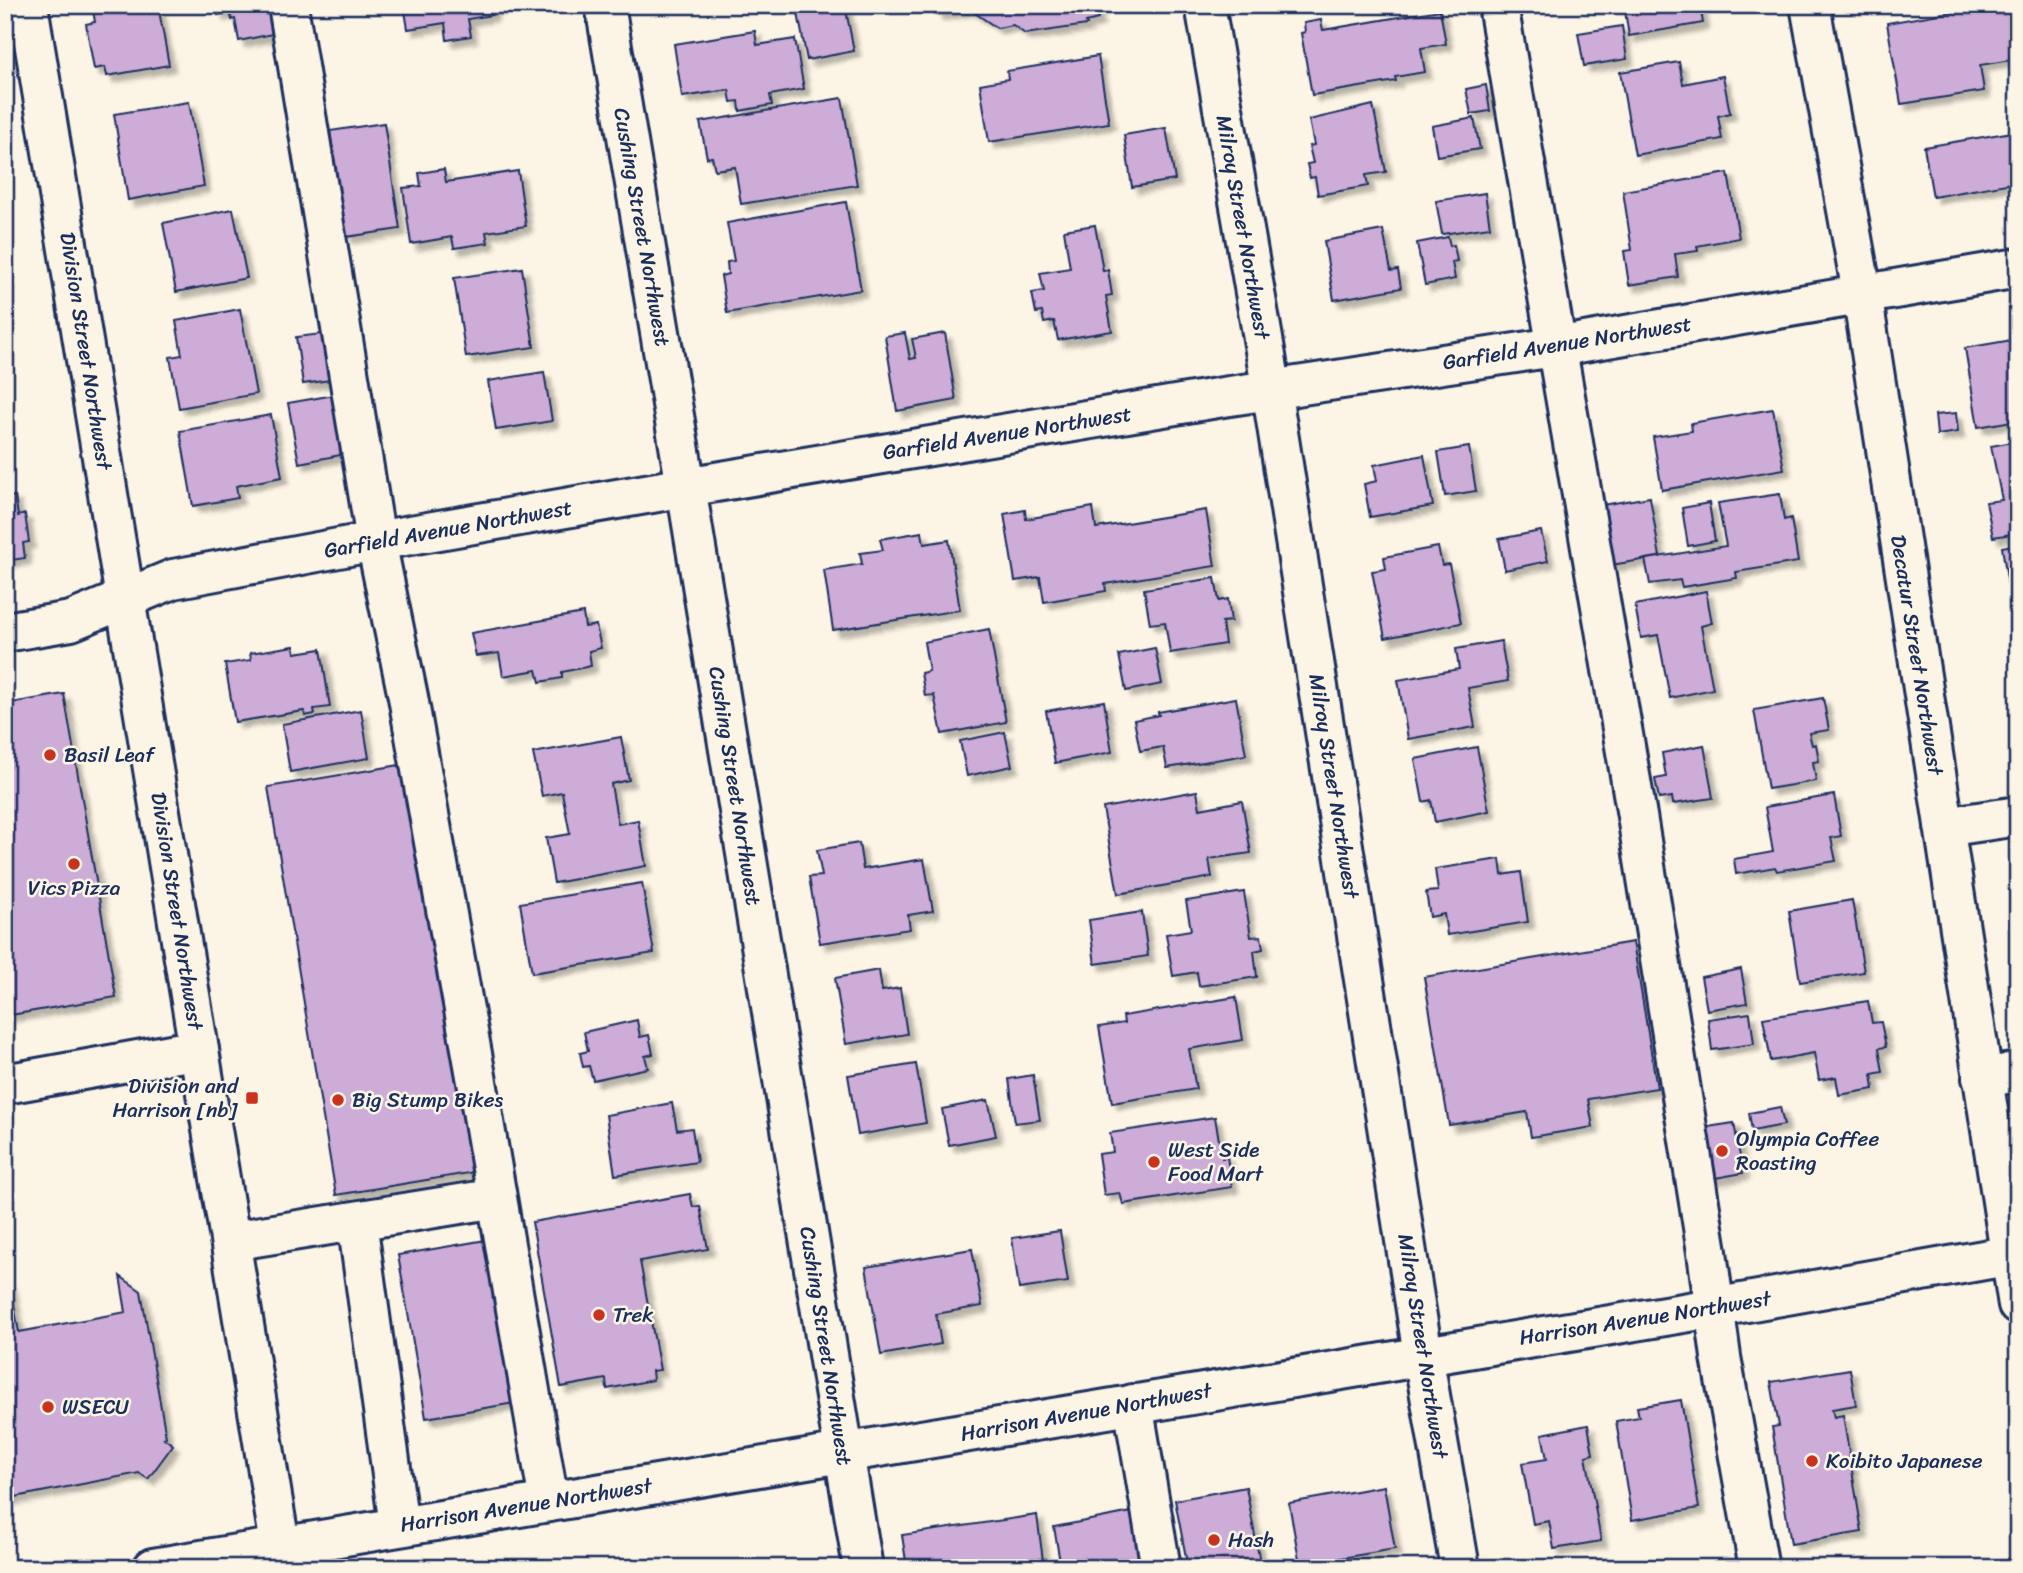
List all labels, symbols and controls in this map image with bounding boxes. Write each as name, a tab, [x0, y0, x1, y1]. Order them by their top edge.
street label: Cushing Street Northwest	[602, 105, 682, 349]
street label: Milroy Street Northwest	[1205, 112, 1282, 344]
street label: Division Street Northwest	[48, 229, 124, 474]
street label: Garfield Avenue Northwest	[1440, 305, 1694, 381]
street label: Garfield Avenue Northwest	[880, 395, 1134, 471]
street label: Garfield Avenue Northwest	[321, 488, 575, 570]
street label: Decatur Street Northwest	[1879, 532, 1955, 779]
street label: Cushing Street Northwest	[697, 664, 773, 908]
street label: Milroy Street Northwest	[1297, 671, 1371, 903]
place label: Basil Leaf	[64, 736, 156, 774]
marker: Basil Leaf	[42, 747, 58, 763]
street label: Division Street Northwest	[139, 789, 215, 1034]
marker: Vics Pizza	[66, 856, 82, 872]
place label: Vics Pizza	[28, 869, 121, 907]
place label: Division and Harrison [nb]	[112, 1067, 240, 1129]
place label: Big Stump Bikes	[352, 1081, 504, 1119]
marker: Division and Harrison [nb]	[244, 1090, 260, 1106]
marker: Big Stump Bikes	[330, 1092, 346, 1108]
place label: Olympia Coffee Roasting	[1736, 1120, 1879, 1182]
place label: West Side Food Mart	[1168, 1131, 1264, 1193]
marker: Olympia Coffee Roasting	[1714, 1143, 1730, 1159]
marker: West Side Food Mart	[1146, 1154, 1162, 1170]
street label: Cushing Street Northwest	[788, 1224, 864, 1468]
street label: Milroy Street Northwest	[1386, 1231, 1460, 1463]
street label: Harrison Avenue Northwest	[1516, 1279, 1775, 1357]
place label: Trek	[613, 1296, 653, 1334]
marker: Trek	[591, 1307, 607, 1323]
street label: Harrison Avenue Northwest	[958, 1371, 1216, 1453]
place label: WSECU	[62, 1388, 130, 1426]
marker: WSECU	[40, 1399, 56, 1415]
place label: Koibito Japanese	[1826, 1442, 1983, 1480]
marker: Koibito Japanese	[1804, 1453, 1820, 1469]
street label: Harrison Avenue Northwest	[397, 1466, 656, 1544]
place label: Hash	[1228, 1521, 1274, 1559]
marker: Hash	[1206, 1532, 1222, 1548]

